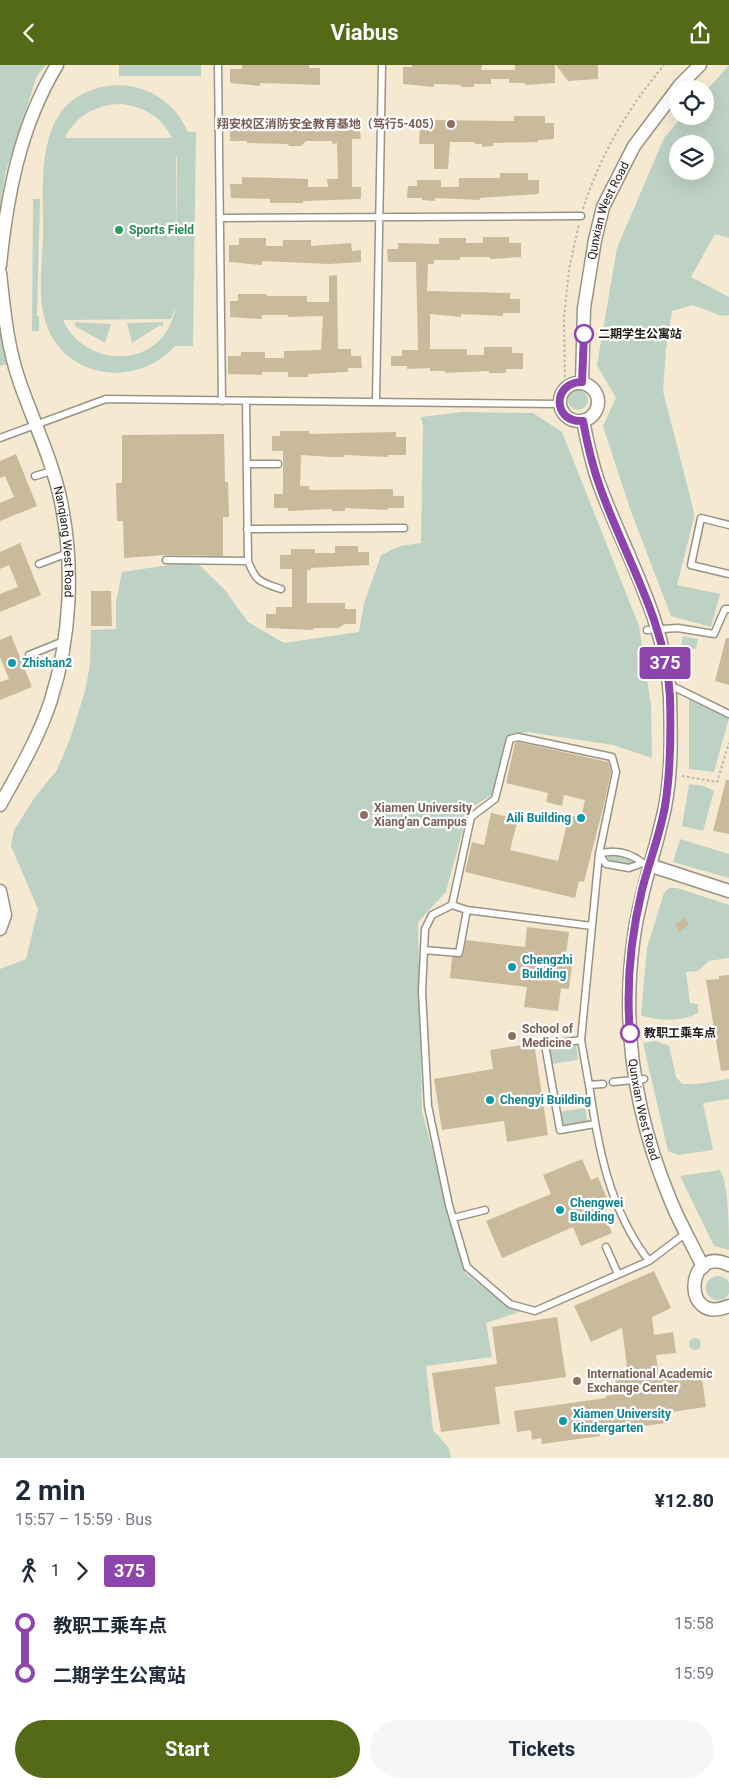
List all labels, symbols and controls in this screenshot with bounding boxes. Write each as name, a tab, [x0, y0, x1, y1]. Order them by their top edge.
icon: back	[15, 19, 43, 47]
icon: share	[686, 19, 714, 47]
text: Viabus	[331, 20, 398, 45]
map controls	[669, 80, 714, 180]
button: locate	[669, 80, 714, 125]
place label: 翔安校区消防安全教育基地（笃行5-405）	[217, 117, 441, 131]
marker: 翔安校区消防安全教育基地（笃行5-405）	[445, 118, 457, 130]
button: layers	[669, 135, 714, 180]
street label: Qunxian West Road	[585, 159, 632, 261]
place label: Sports Field	[129, 223, 194, 237]
marker: Sports Field	[113, 224, 125, 236]
marker: 二期学生公寓站	[574, 324, 594, 344]
place label: 二期学生公寓站	[598, 327, 682, 341]
street label: Nanqiang West Road	[51, 485, 76, 598]
line badge: 375	[636, 647, 694, 679]
text: 375	[650, 652, 680, 673]
place label: Zhishan2	[22, 656, 72, 670]
marker: Zhishan2	[6, 657, 18, 669]
place label: Xiamen University Xiang'an Campus	[374, 801, 473, 829]
marker: Xiamen University Xiang'an Campus	[358, 809, 370, 821]
place label: Aili Building	[506, 811, 571, 825]
marker: Aili Building	[575, 812, 587, 824]
place label: Chengzhi Building	[522, 953, 573, 981]
marker: Chengzhi Building	[506, 961, 518, 973]
place label: School of Medicine	[522, 1022, 574, 1050]
marker: 教职工乘车点	[620, 1023, 640, 1043]
place label: 教职工乘车点	[644, 1026, 716, 1040]
marker: School of Medicine	[506, 1030, 518, 1042]
street label: Qunxian West Road	[626, 1058, 662, 1162]
place label: Chengyi Building	[500, 1093, 591, 1107]
marker: Chengyi Building	[484, 1094, 496, 1106]
place label: Chengwei Building	[570, 1196, 623, 1224]
marker: Chengwei Building	[554, 1204, 566, 1216]
place label: International Academic Exchange Center	[587, 1367, 712, 1395]
marker: International Academic Exchange Center	[571, 1375, 583, 1387]
place label: Xiamen University Kindergarten	[573, 1407, 672, 1435]
marker: Xiamen University Kindergarten	[557, 1415, 569, 1427]
text: 2 min	[15, 1474, 85, 1507]
text: ¥12.80	[655, 1489, 714, 1512]
text: 15:57 – 15:59 · Bus	[15, 1510, 152, 1529]
icon: walk	[15, 1557, 43, 1585]
icon: forward	[68, 1557, 96, 1585]
text: 375	[114, 1560, 145, 1581]
text: 1	[51, 1561, 60, 1580]
text: 教职工乘车点	[53, 1614, 167, 1637]
text: 15:58	[674, 1614, 714, 1633]
text: 二期学生公寓站	[53, 1664, 186, 1687]
text: 15:59	[674, 1664, 714, 1683]
button: Start	[15, 1720, 360, 1778]
button: Tickets	[370, 1720, 714, 1778]

